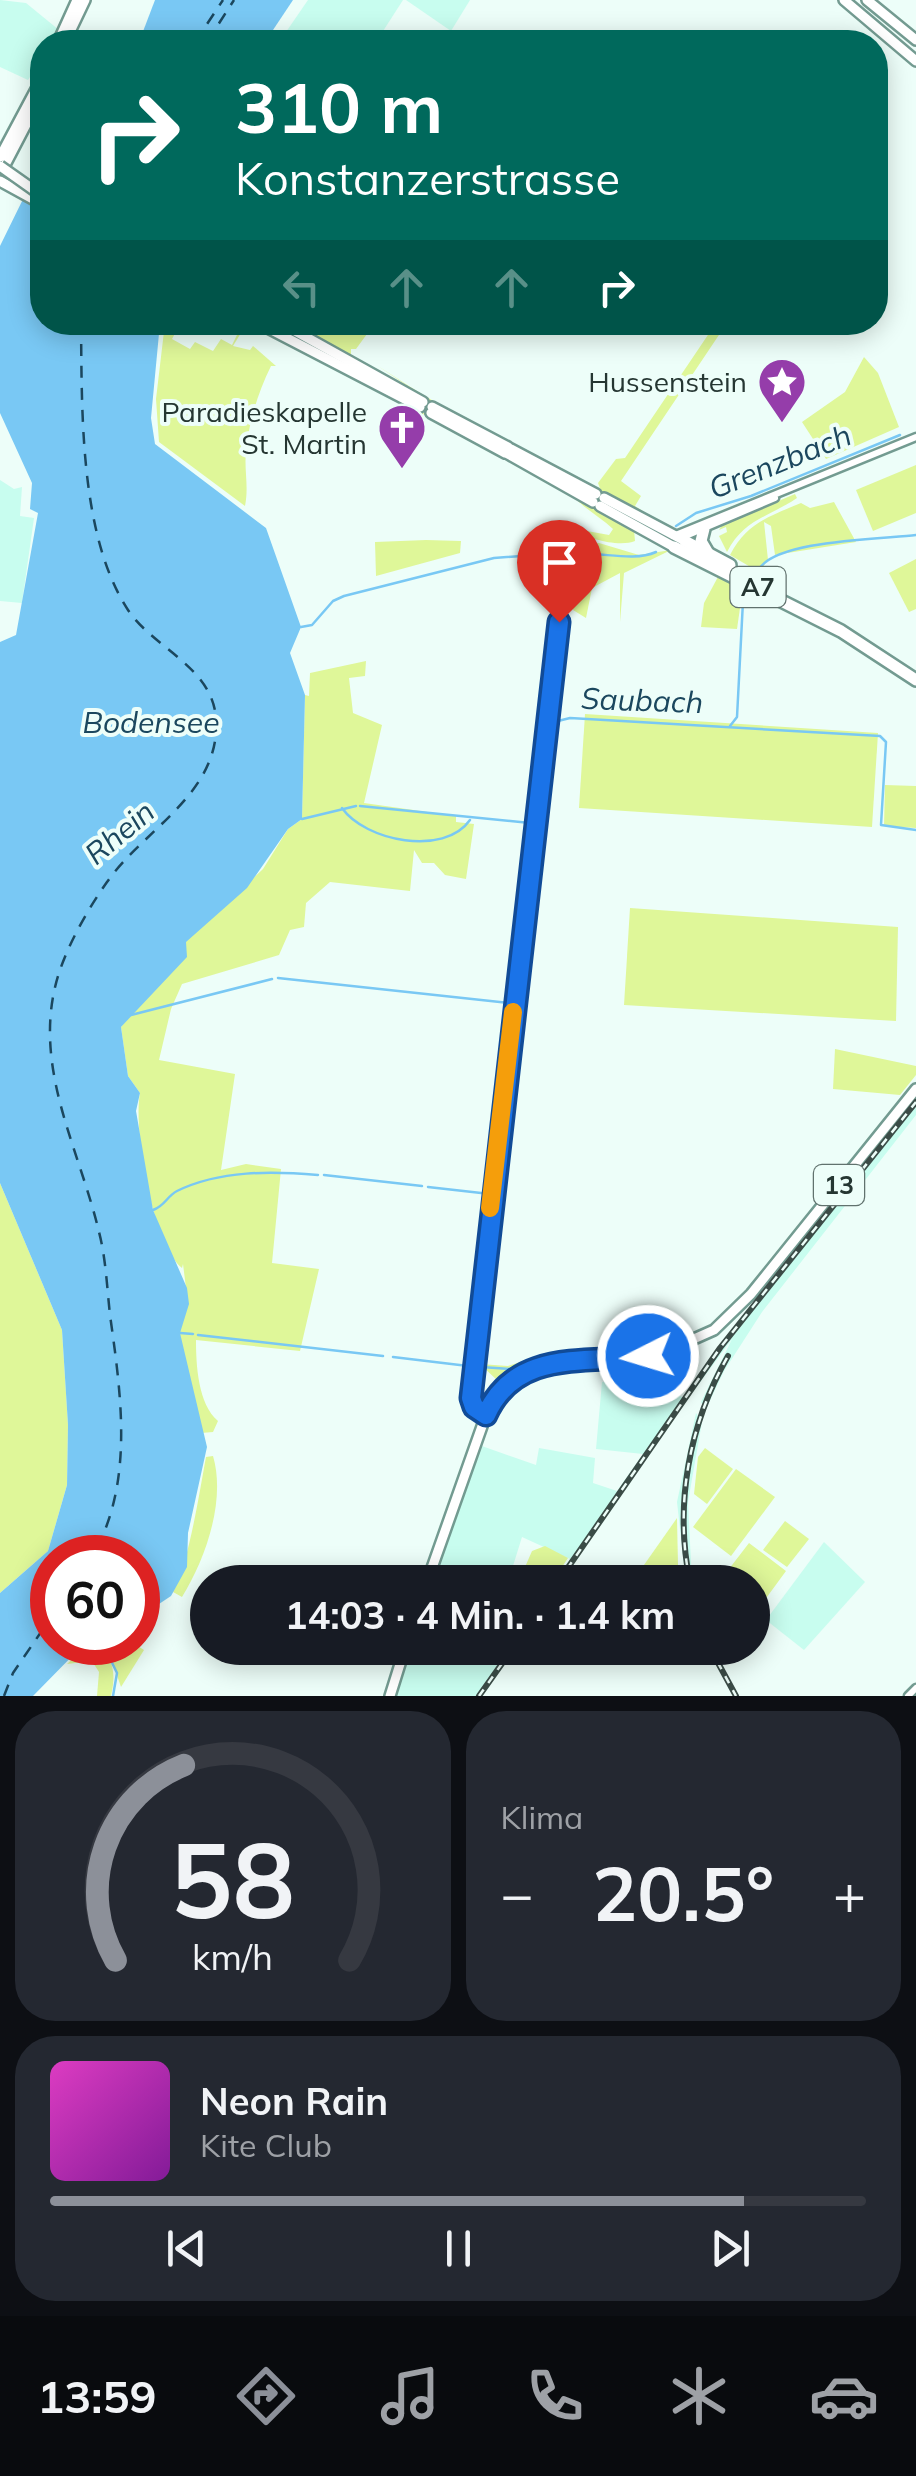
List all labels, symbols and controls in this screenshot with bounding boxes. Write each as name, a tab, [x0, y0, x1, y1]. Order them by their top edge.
text: 310 m	[235, 63, 443, 151]
icon: right	[70, 70, 200, 200]
text: Konstanzerstrasse	[235, 150, 620, 206]
icon: left	[274, 260, 329, 315]
icon: ahead	[379, 260, 434, 315]
icon: ahead	[484, 260, 539, 315]
icon: right	[589, 260, 644, 315]
place icon: Hussenstein	[756, 356, 808, 424]
place label: Hussenstein	[588, 364, 747, 399]
place label: Paradieskapelle St. Martin	[162, 394, 367, 461]
church icon: Paradieskapelle St. Martin	[376, 402, 428, 470]
water label: Grenzbach	[703, 415, 857, 507]
pin	[517, 520, 602, 623]
icon: arrive	[532, 535, 587, 590]
road number: A7	[730, 567, 786, 607]
water label: Saubach	[580, 679, 704, 721]
water label: Bodensee	[83, 703, 219, 741]
water label: Rhein	[77, 792, 162, 872]
road number: 13	[814, 1165, 864, 1205]
position arrow	[596, 1304, 700, 1408]
speed limit sign: 60	[30, 1535, 160, 1665]
text: 14:03 · 4 Min. · 1.4 km	[285, 1591, 675, 1639]
text: Klima	[501, 1797, 583, 1837]
text: 58	[170, 1813, 295, 1944]
text: 20.5°	[592, 1846, 774, 1940]
text: −	[501, 1859, 534, 1928]
text: +	[833, 1859, 866, 1928]
text: km/h	[192, 1934, 273, 1979]
text: Neon Rain	[200, 2077, 388, 2125]
text: Kite Club	[200, 2125, 332, 2165]
icon: previous	[159, 2221, 214, 2276]
icon: pause	[431, 2221, 486, 2276]
icon: next	[703, 2221, 758, 2276]
icon: directions	[231, 2361, 301, 2431]
icon: music	[375, 2361, 445, 2431]
icon: phone	[520, 2361, 590, 2431]
icon: climate	[664, 2361, 734, 2431]
icon: car	[809, 2361, 879, 2431]
text: 13:59	[37, 2368, 156, 2424]

